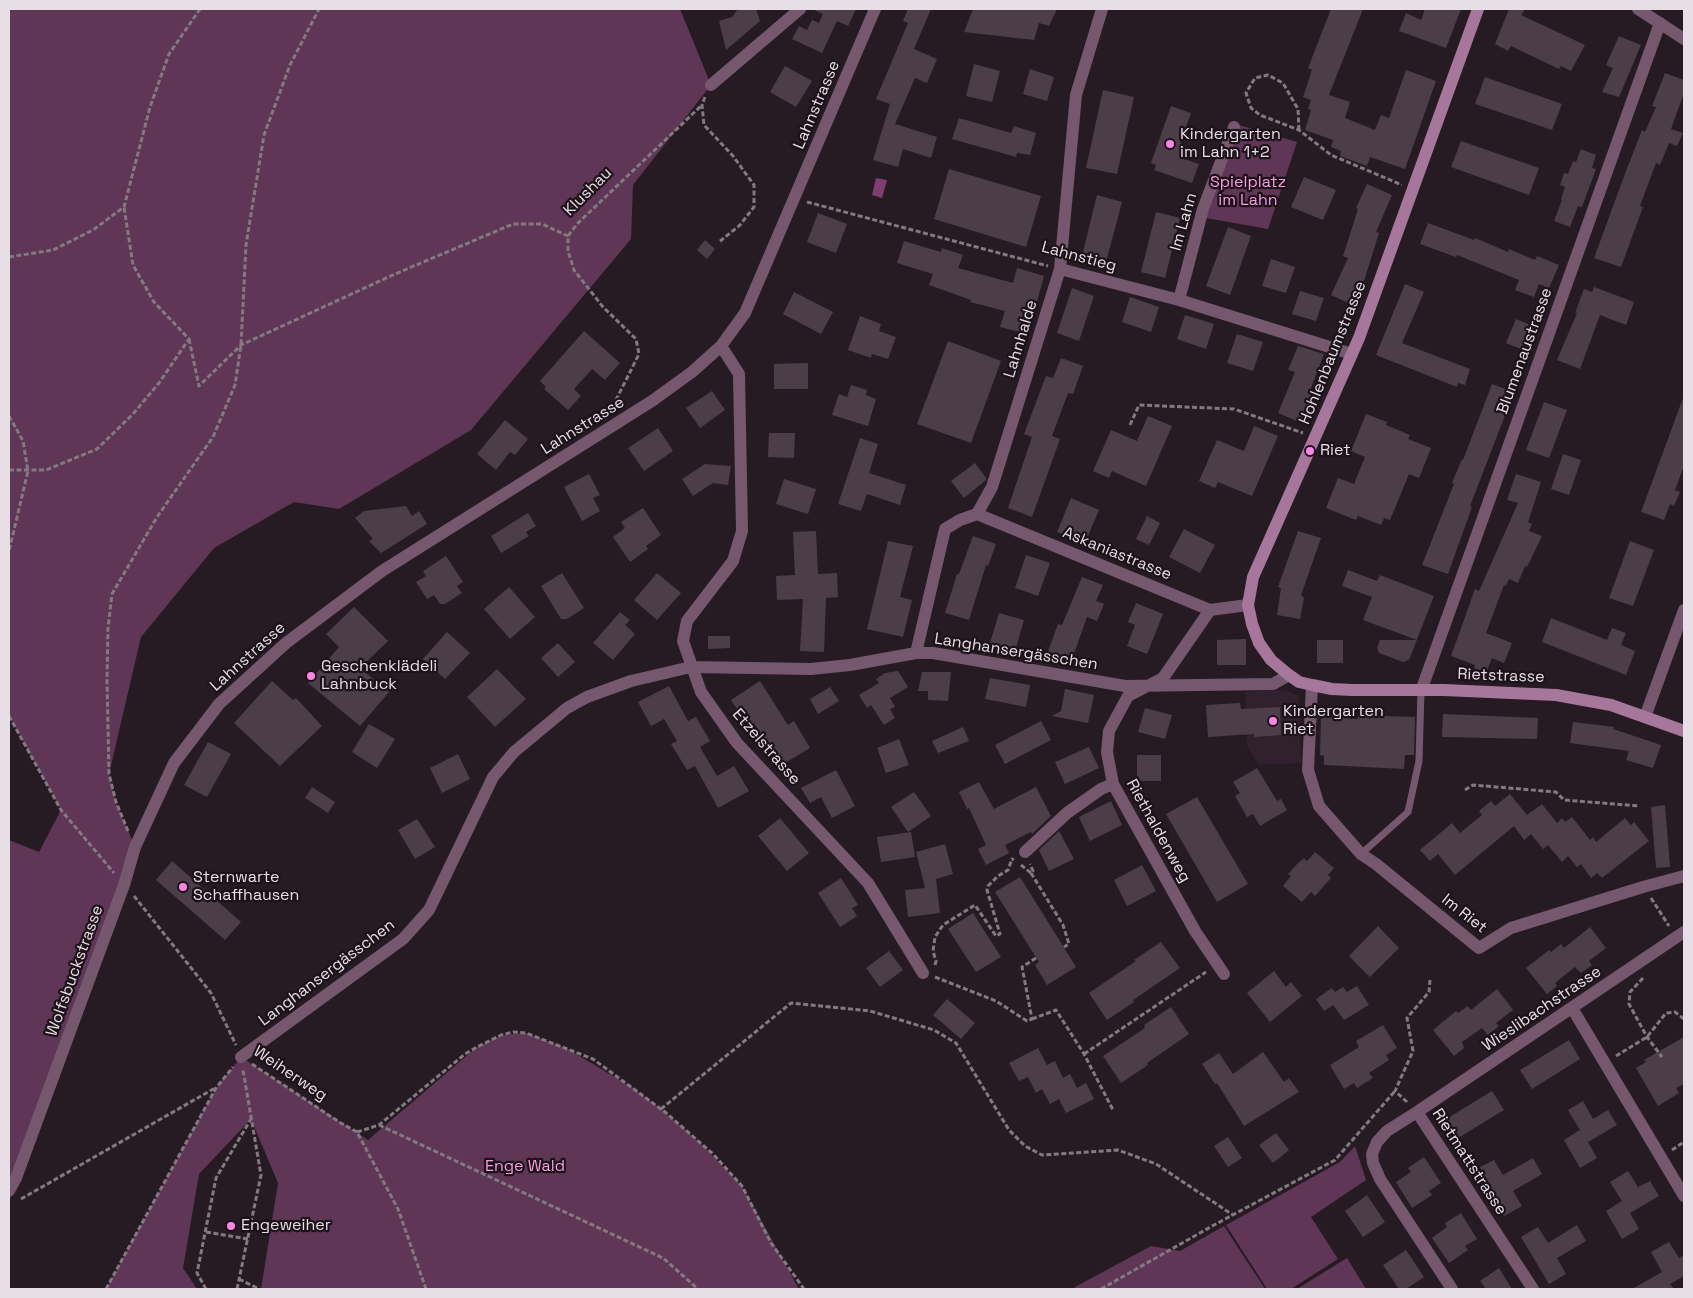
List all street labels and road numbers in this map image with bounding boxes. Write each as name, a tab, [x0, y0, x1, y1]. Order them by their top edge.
street label: Lahnstrasse	[790, 58, 844, 152]
street label: Klushau	[560, 164, 616, 220]
street label: Im Lahn	[1167, 191, 1201, 253]
street label: Lahnstieg	[1039, 238, 1119, 276]
street label: Hohlenbaumstrasse	[1295, 278, 1371, 428]
street label: Blumenaustrasse	[1493, 285, 1557, 417]
street label: Lahnhalde	[1000, 298, 1042, 380]
street label: Lahnstrasse	[538, 393, 628, 459]
street label: Askaniastrasse	[1060, 523, 1174, 585]
street label: Lahnstrasse	[207, 618, 289, 696]
street label: Langhansergässchen	[933, 630, 1099, 674]
street label: Rietstrasse	[1457, 665, 1545, 687]
street label: Etzelstrasse	[728, 705, 804, 789]
street label: Riethaldenweg	[1122, 776, 1194, 886]
street label: Im Riet	[1437, 890, 1491, 938]
street label: Wolfsbuckstrasse	[42, 903, 108, 1039]
street label: Langhansergässchen	[255, 916, 399, 1030]
street label: Wieslibachstrasse	[1479, 962, 1605, 1056]
street label: Weiherweg	[249, 1042, 331, 1106]
street label: Rietmattstrasse	[1427, 1105, 1511, 1219]

